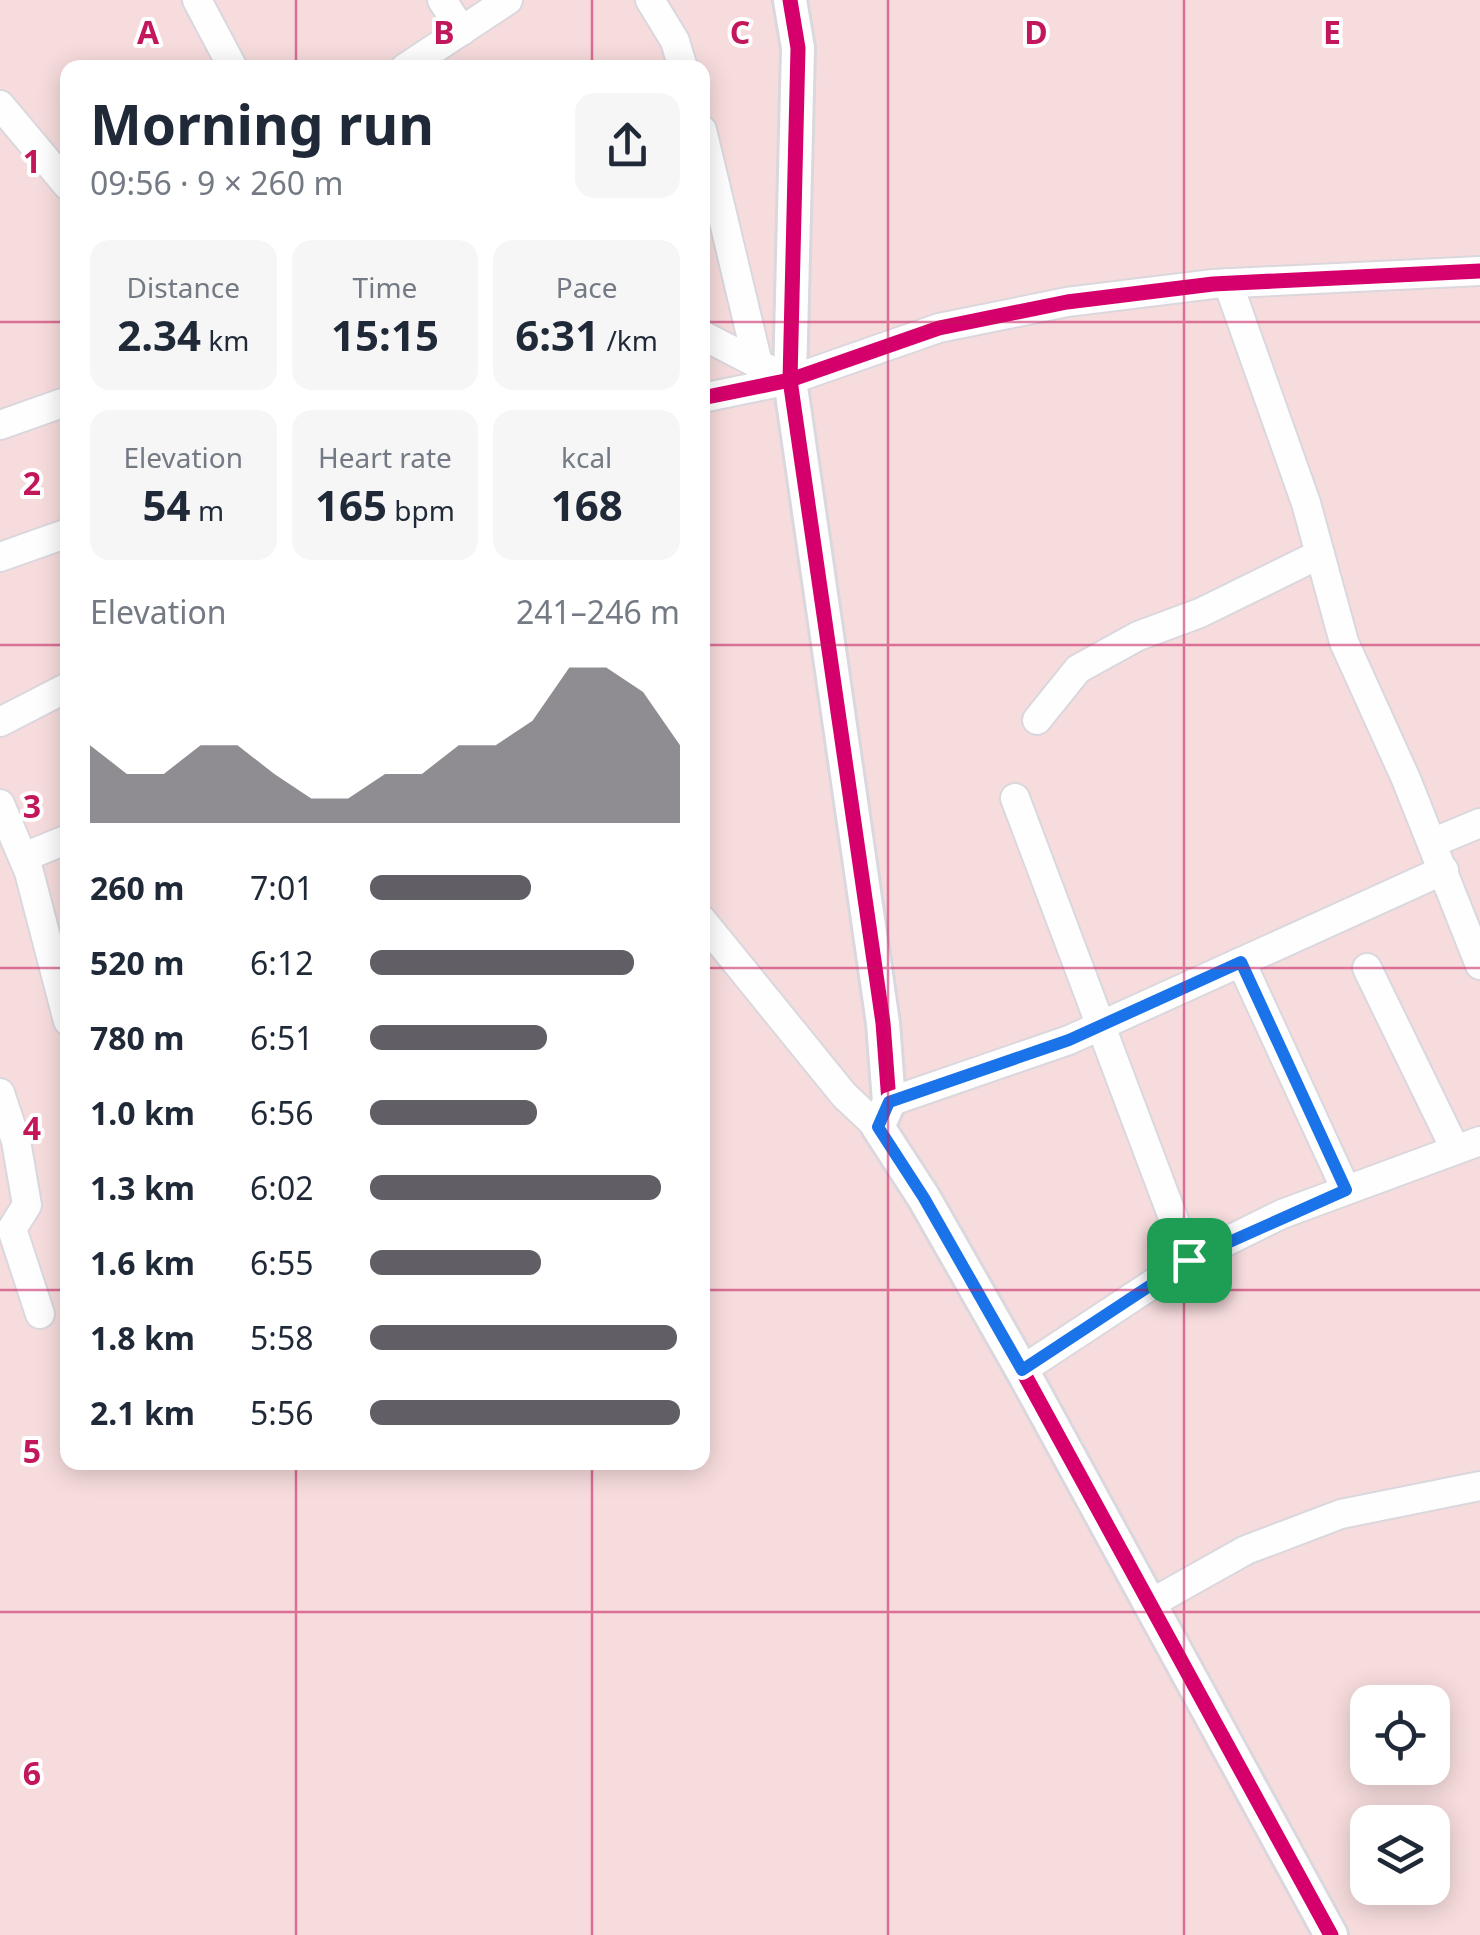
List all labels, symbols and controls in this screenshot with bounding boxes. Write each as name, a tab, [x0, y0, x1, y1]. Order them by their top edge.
text: A	[137, 10, 160, 53]
text: B	[433, 10, 455, 53]
text: C	[730, 10, 750, 53]
text: D	[1024, 10, 1048, 53]
text: E	[1323, 10, 1341, 53]
text: Morning run	[90, 86, 434, 161]
button: share	[575, 93, 680, 198]
text: 1	[23, 139, 41, 182]
text: 09:56 · 9 × 260 m	[90, 161, 343, 204]
text: Distance	[127, 268, 240, 306]
text: Time	[353, 268, 417, 306]
text: Pace	[556, 268, 618, 306]
text: 2.34	[117, 306, 201, 363]
text: 15:15	[331, 306, 439, 363]
text: 6:31	[515, 306, 599, 363]
text: km	[201, 321, 249, 359]
text: /km	[599, 321, 658, 359]
text: Elevation	[124, 438, 243, 476]
text: Heart rate	[318, 438, 452, 476]
text: kcal	[561, 438, 612, 476]
text: 2	[23, 461, 41, 504]
text: 54	[143, 476, 191, 533]
text: 165	[315, 476, 387, 533]
text: 168	[551, 476, 623, 533]
text: m	[191, 491, 224, 529]
text: bpm	[387, 491, 455, 529]
text: Elevation	[90, 590, 227, 633]
text: 241–246 m	[516, 590, 680, 633]
text: 3	[23, 784, 41, 827]
text: 260 m	[90, 866, 184, 909]
text: 7:01	[250, 866, 314, 909]
text: 520 m	[90, 941, 184, 984]
text: 6:12	[250, 941, 314, 984]
text: 780 m	[90, 1016, 184, 1059]
text: 6:51	[250, 1016, 314, 1059]
text: 1.0 km	[90, 1091, 195, 1134]
text: 6:56	[250, 1091, 314, 1134]
text: 4	[23, 1106, 41, 1149]
text: 1.3 km	[90, 1166, 195, 1209]
text: 6:02	[250, 1166, 314, 1209]
pin	[1147, 1218, 1232, 1303]
icon: arrive	[1162, 1233, 1217, 1288]
text: 1.6 km	[90, 1241, 195, 1284]
text: 6:55	[250, 1241, 314, 1284]
text: 1.8 km	[90, 1316, 195, 1359]
text: 5:58	[250, 1316, 314, 1359]
text: 2.1 km	[90, 1391, 195, 1434]
text: 5:56	[250, 1391, 314, 1434]
text: 5	[23, 1429, 41, 1472]
map controls	[1350, 1685, 1450, 1905]
button: locate	[1350, 1685, 1450, 1785]
text: 6	[23, 1751, 41, 1794]
button: layers	[1350, 1805, 1450, 1905]

